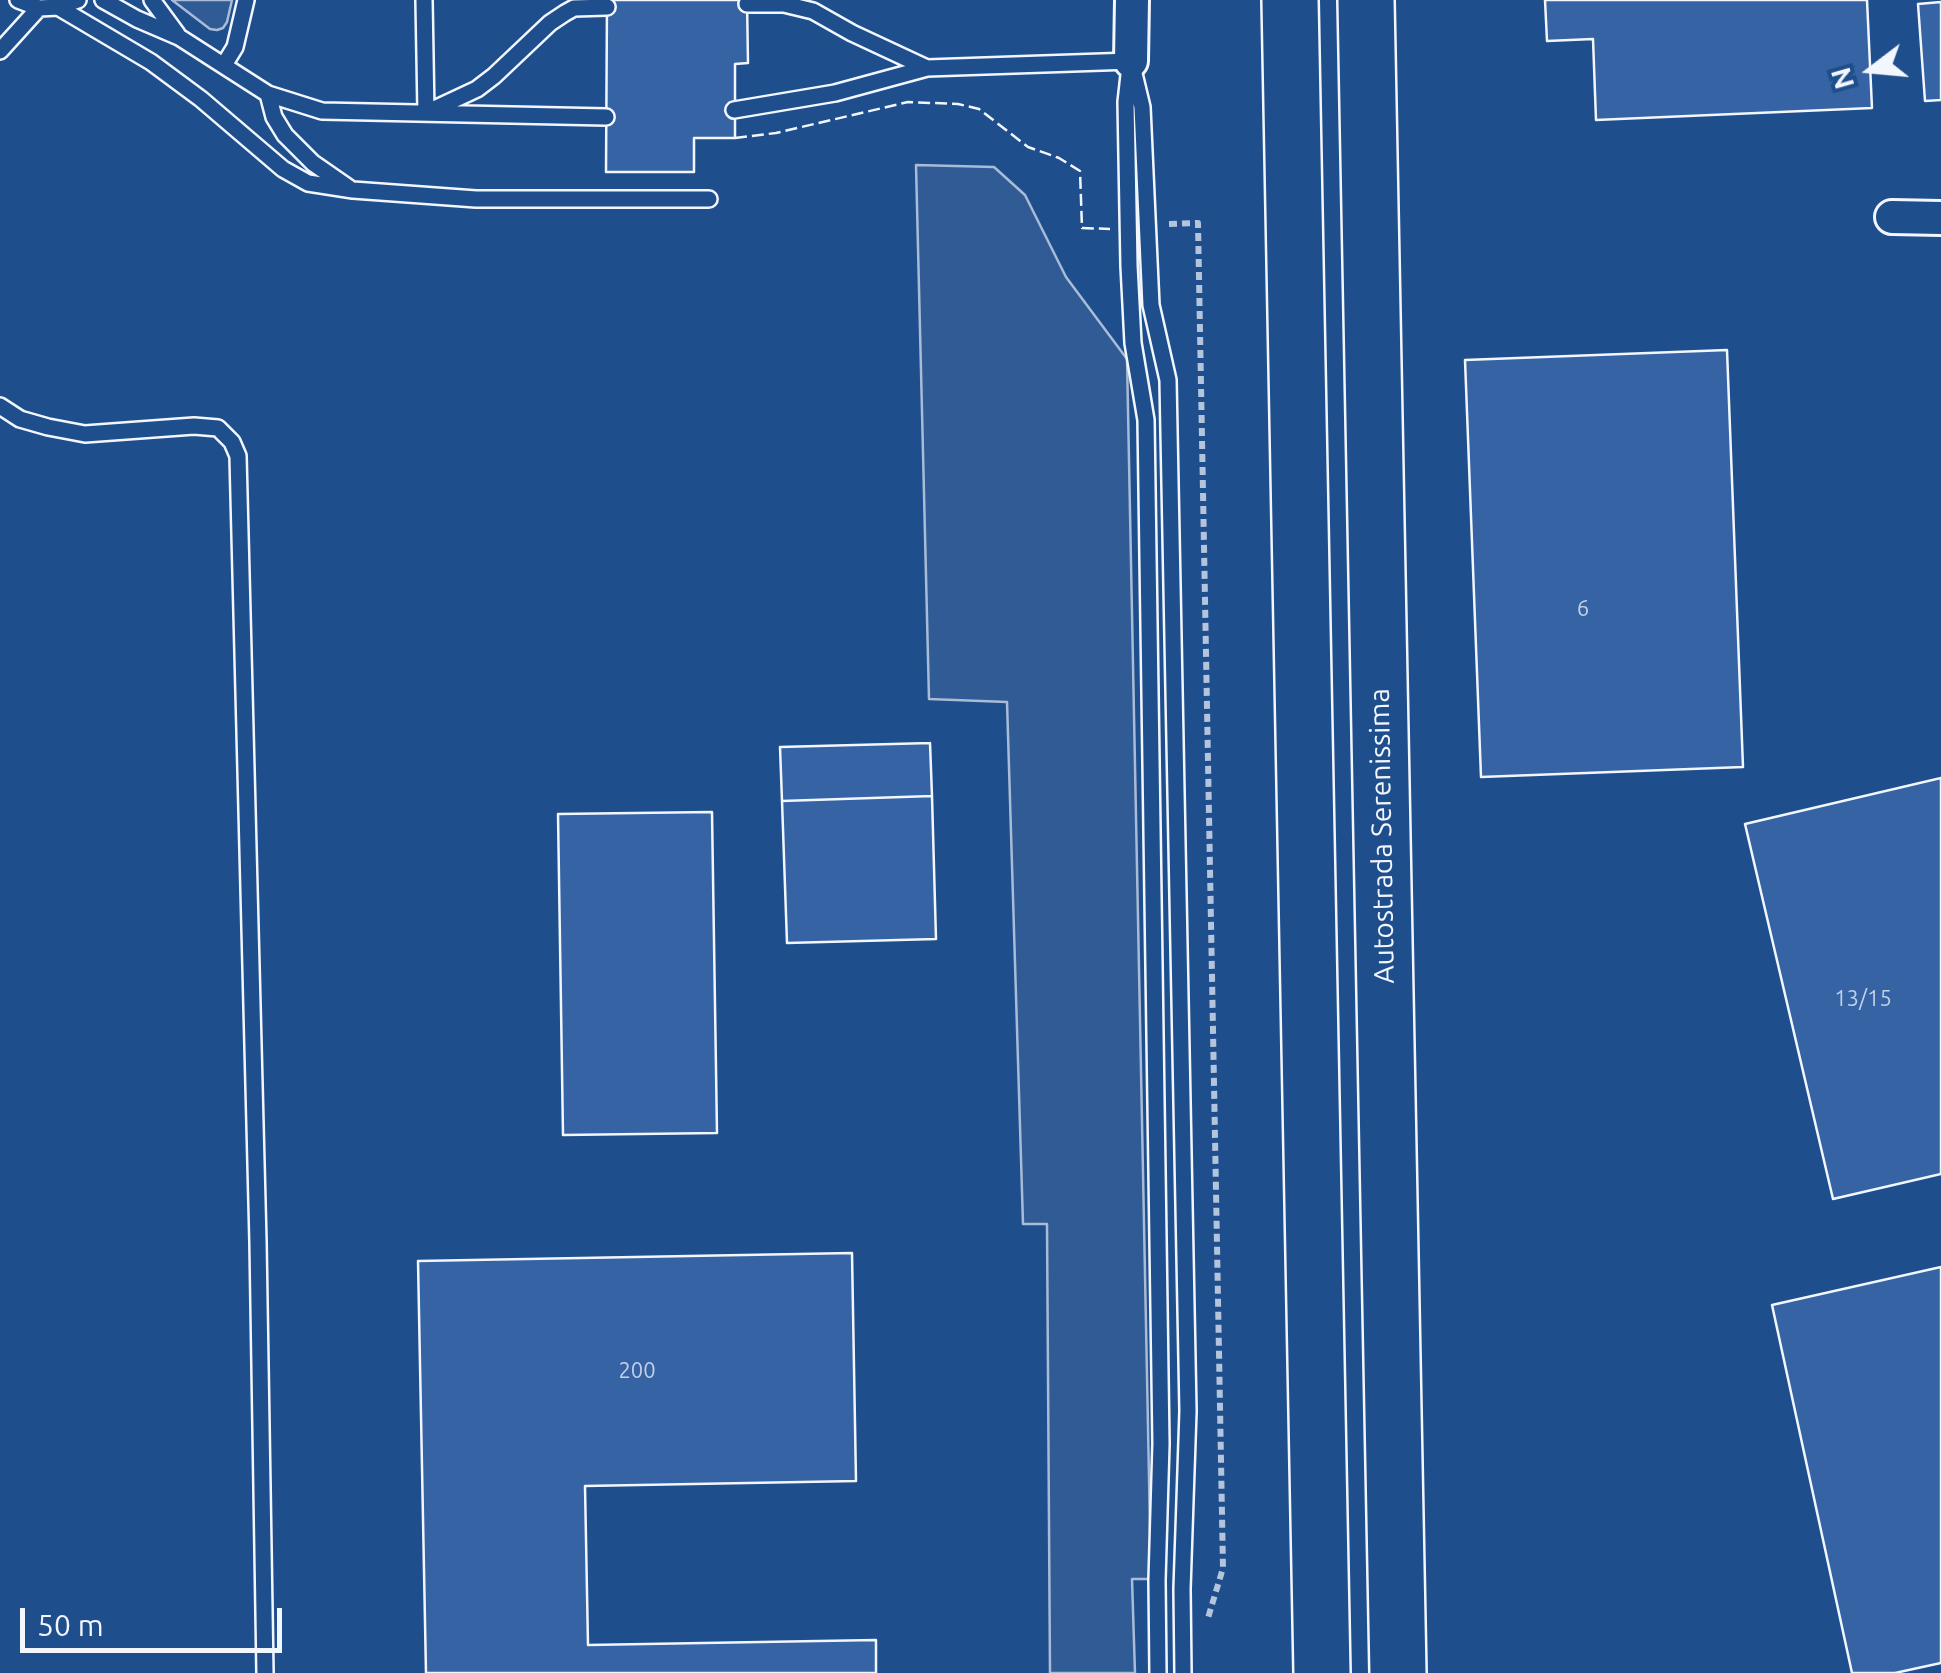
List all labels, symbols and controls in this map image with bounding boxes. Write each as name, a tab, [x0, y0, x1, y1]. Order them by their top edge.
north arrow	[1821, 20, 1921, 120]
text: N	[1824, 64, 1859, 93]
house number: 6	[1577, 596, 1589, 622]
street label: Autostrada Serenissima	[1363, 688, 1401, 984]
house number: 13/15	[1834, 986, 1892, 1012]
house number: 200	[618, 1358, 656, 1384]
scale bar	[25, 1588, 288, 1650]
text: 50 m	[37, 1608, 104, 1642]

